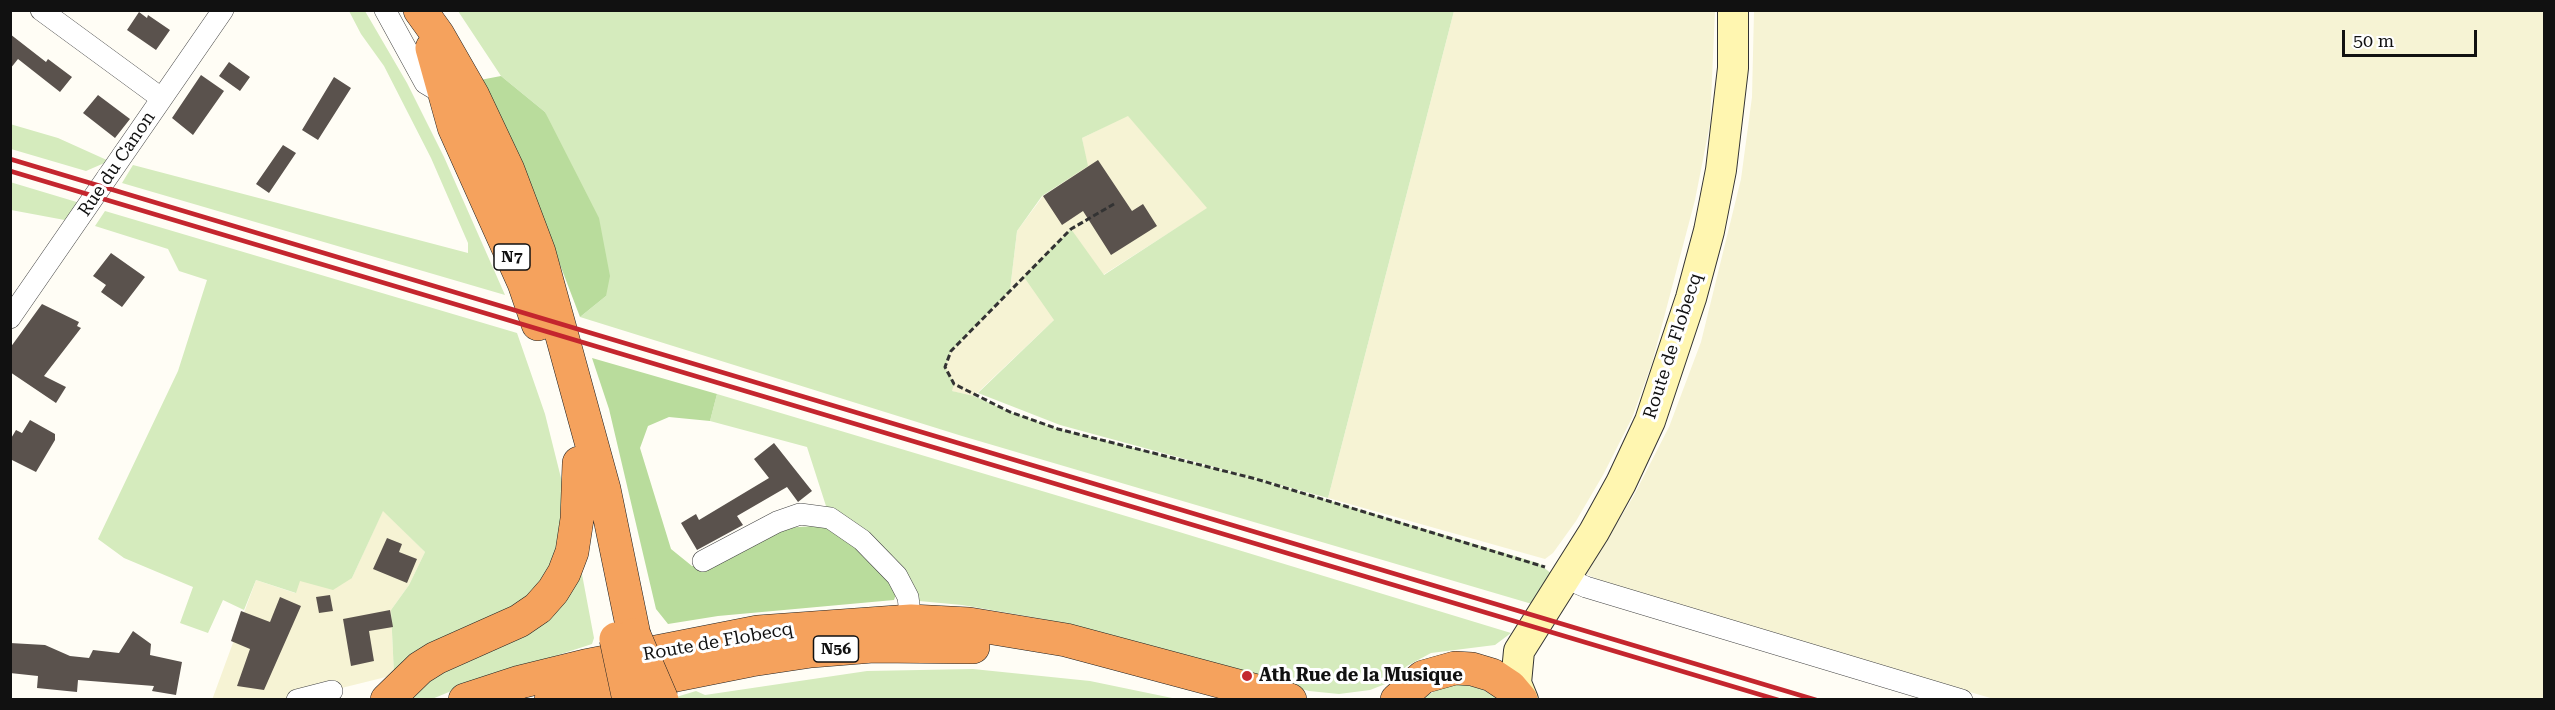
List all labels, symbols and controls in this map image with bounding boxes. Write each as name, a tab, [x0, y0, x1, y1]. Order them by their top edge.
scale bar	[2345, 18, 2480, 56]
text: 50 m	[2353, 30, 2394, 51]
street label: Rue du Canon	[74, 107, 160, 221]
road number: N7	[494, 244, 530, 270]
street label: Route de Flobecq	[1639, 270, 1707, 422]
street label: Route de Flobecq	[641, 618, 795, 666]
road number: N56	[814, 636, 858, 662]
place label: Ath Rue de la Musique	[1259, 665, 1463, 687]
marker: Ath Rue de la Musique	[1240, 669, 1254, 683]

